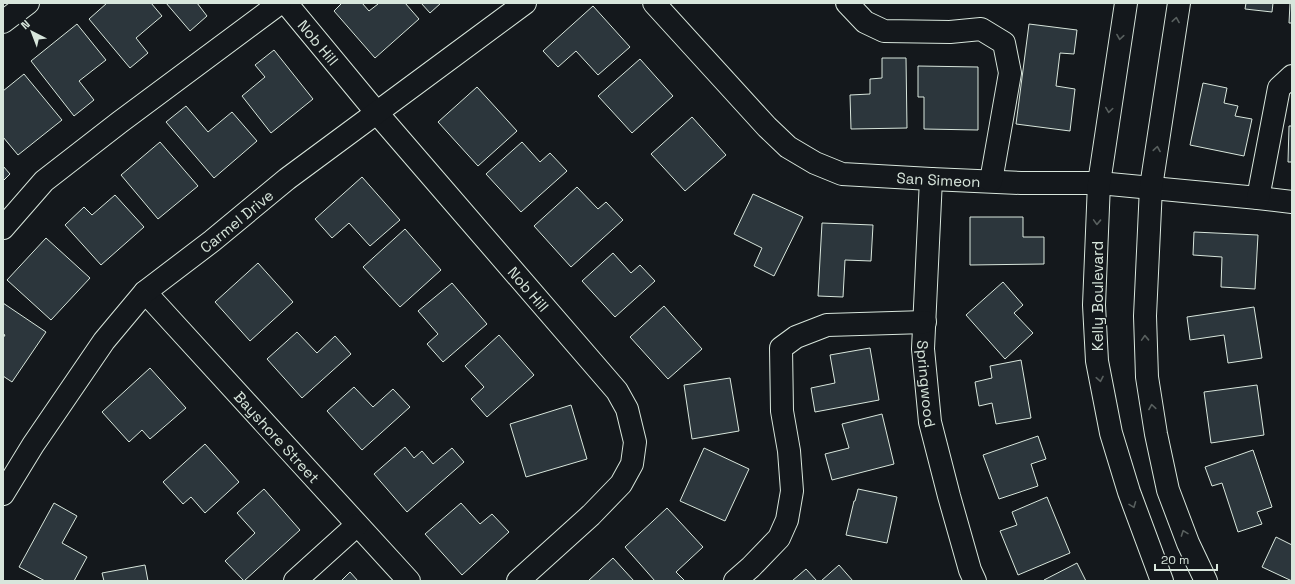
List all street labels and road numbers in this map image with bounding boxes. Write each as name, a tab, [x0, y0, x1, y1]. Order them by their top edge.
street label: Nob Hill	[294, 16, 343, 69]
street label: San Simeon	[896, 168, 981, 191]
street label: Carmel Drive	[196, 185, 277, 256]
street label: Kelly Boulevard	[1088, 241, 1107, 351]
street label: Nob Hill	[504, 262, 553, 315]
street label: Springwood	[913, 340, 940, 429]
street label: Bayshore Street	[230, 387, 324, 487]

